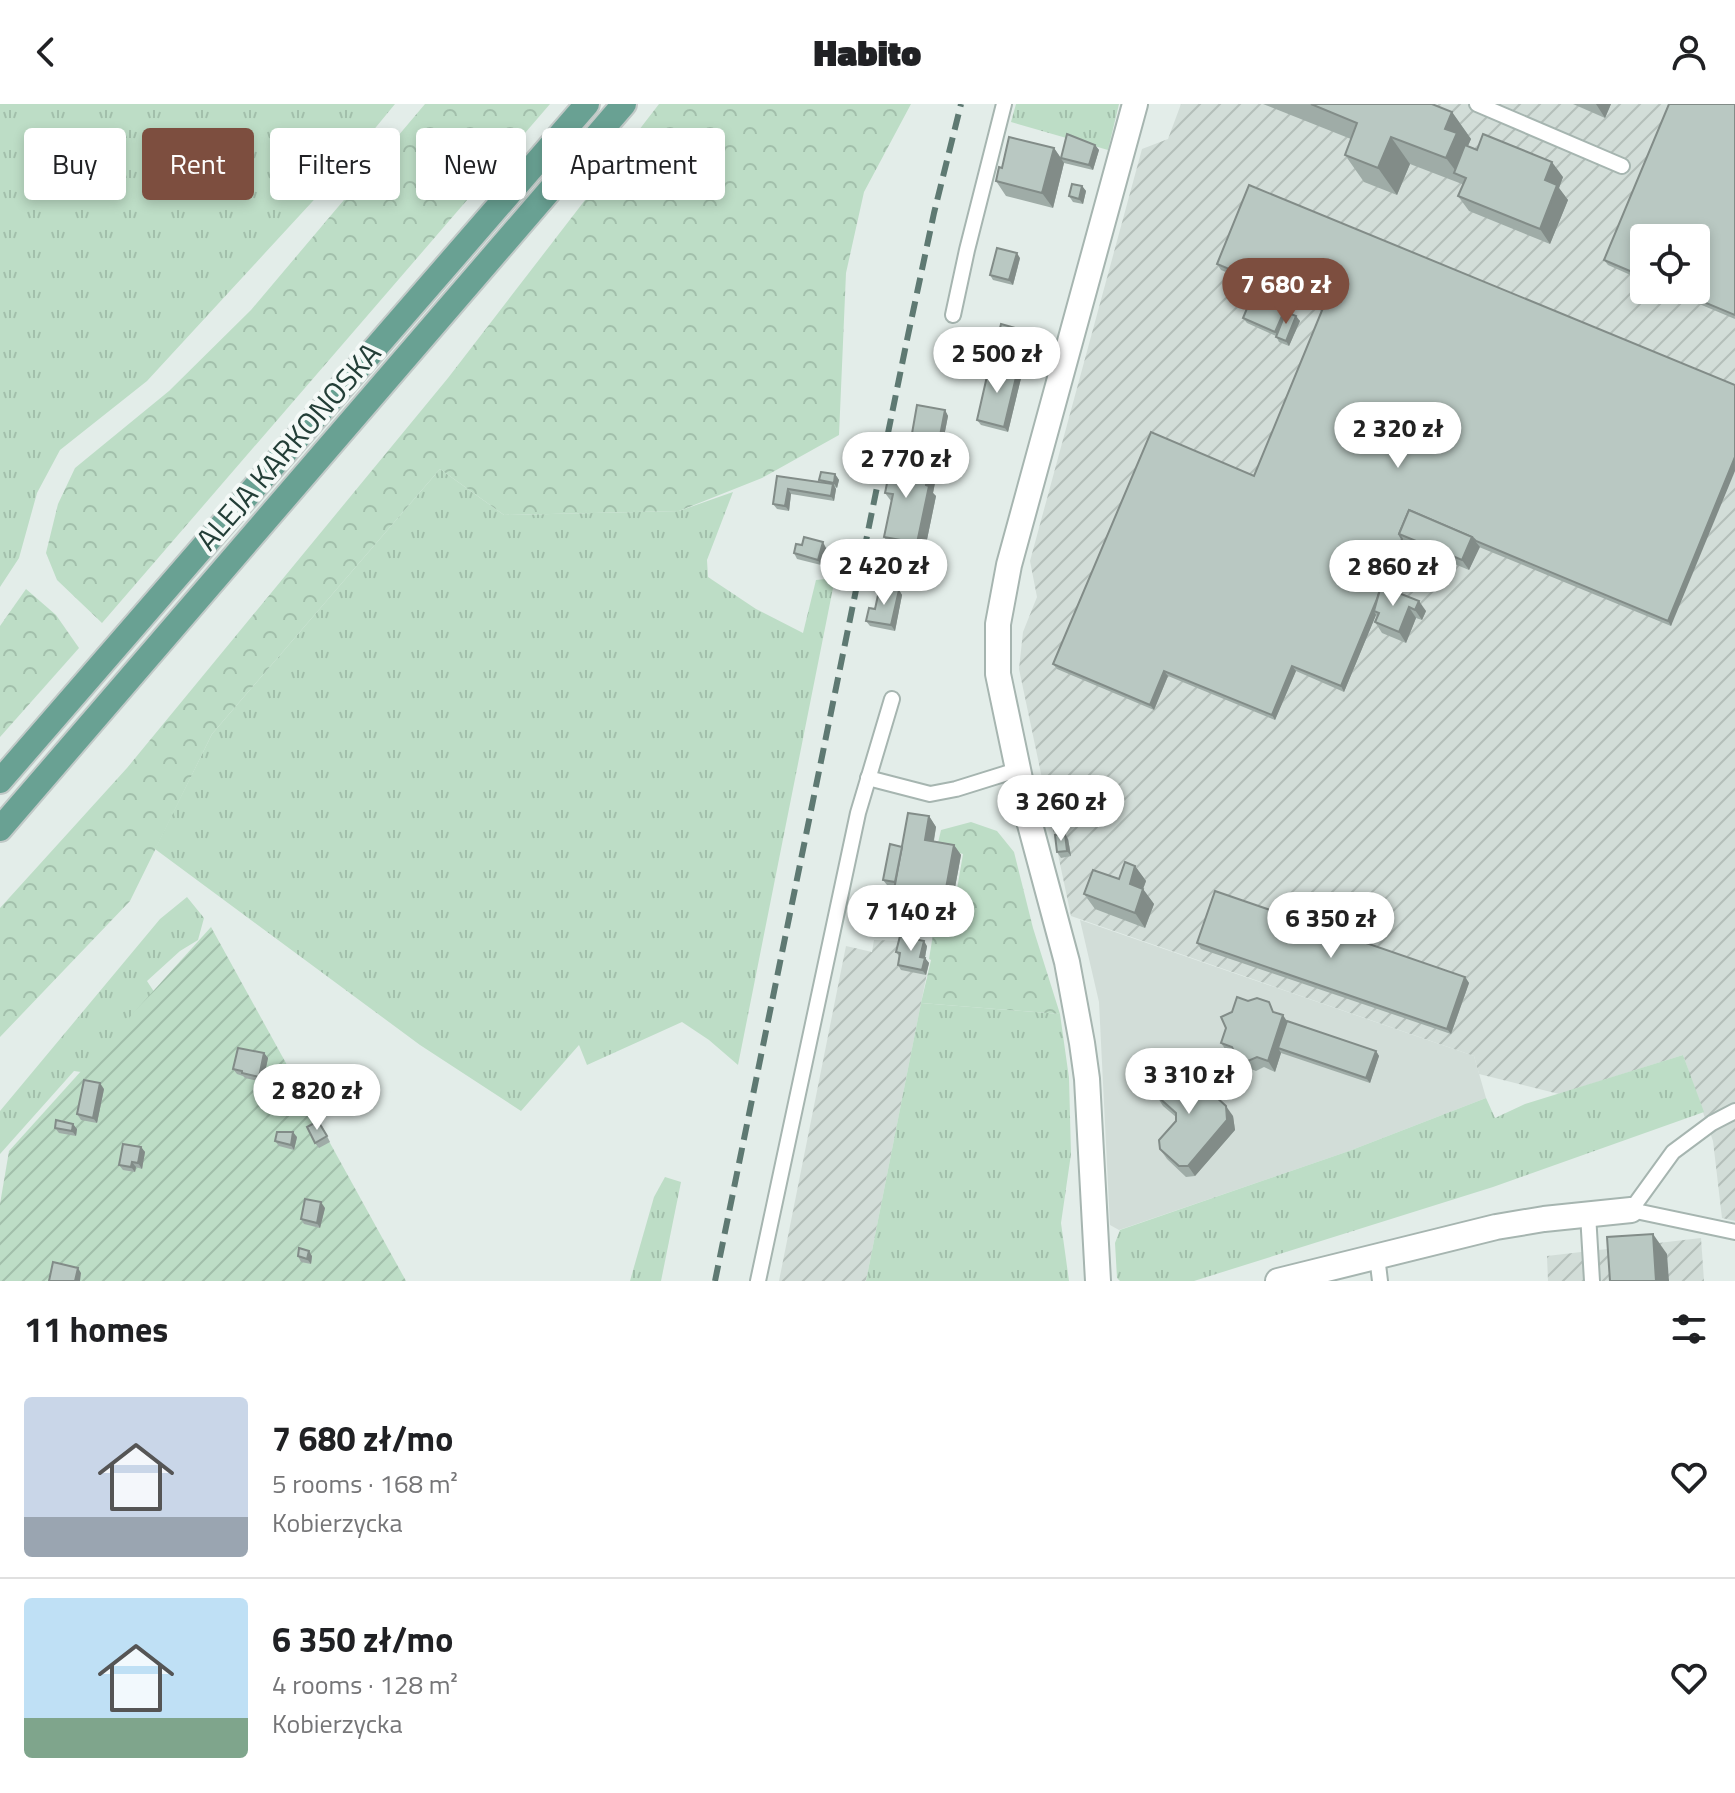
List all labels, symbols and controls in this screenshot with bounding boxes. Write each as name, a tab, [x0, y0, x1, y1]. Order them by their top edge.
text: Habito	[814, 25, 921, 80]
icon: back	[24, 30, 68, 74]
icon: person	[1667, 30, 1711, 74]
chip: Buy	[24, 128, 126, 200]
chip: Rent	[142, 128, 254, 200]
chip: Filters	[270, 128, 400, 200]
chip: New	[416, 128, 526, 200]
chip: Apartment	[542, 128, 725, 200]
map controls	[1630, 224, 1710, 304]
button: locate	[1630, 224, 1710, 304]
pin: 7 680 zł	[1203, 258, 1369, 326]
text: 7 680 zł	[1240, 264, 1332, 303]
pin: 2 500 zł	[914, 327, 1080, 395]
street label: ALEJA KARKONOSKA	[184, 332, 392, 560]
text: 2 500 zł	[951, 333, 1043, 372]
pin: 2 320 zł	[1315, 402, 1481, 470]
text: 2 320 zł	[1352, 408, 1444, 447]
pin: 2 770 zł	[823, 432, 989, 500]
text: 2 770 zł	[860, 438, 952, 477]
pin: 2 420 zł	[801, 539, 967, 607]
pin: 2 860 zł	[1310, 540, 1476, 608]
text: 2 420 zł	[838, 545, 930, 584]
text: 2 860 zł	[1347, 546, 1439, 585]
pin: 3 260 zł	[978, 775, 1144, 843]
text: 3 260 zł	[1015, 781, 1107, 820]
pin: 7 140 zł	[828, 885, 994, 953]
text: 7 140 zł	[865, 891, 957, 930]
pin: 6 350 zł	[1248, 892, 1414, 960]
text: 6 350 zł	[1285, 898, 1377, 937]
pin: 3 310 zł	[1106, 1048, 1272, 1116]
text: 3 310 zł	[1143, 1054, 1235, 1093]
pin: 2 820 zł	[234, 1064, 400, 1132]
text: 2 820 zł	[271, 1070, 363, 1109]
text: 11 homes	[24, 1303, 168, 1355]
icon: filters	[1667, 1307, 1711, 1351]
text: 7 680 zł/mo	[272, 1412, 453, 1464]
icon: home	[88, 1429, 184, 1525]
icon: heart	[1667, 1455, 1711, 1499]
text: 5 rooms · 168 m²	[272, 1464, 458, 1503]
text: Kobierzycka	[272, 1503, 403, 1542]
text: 6 350 zł/mo	[272, 1613, 453, 1665]
icon: home	[88, 1630, 184, 1726]
icon: heart	[1667, 1656, 1711, 1700]
text: 4 rooms · 128 m²	[272, 1665, 458, 1704]
text: Kobierzycka	[272, 1704, 403, 1743]

